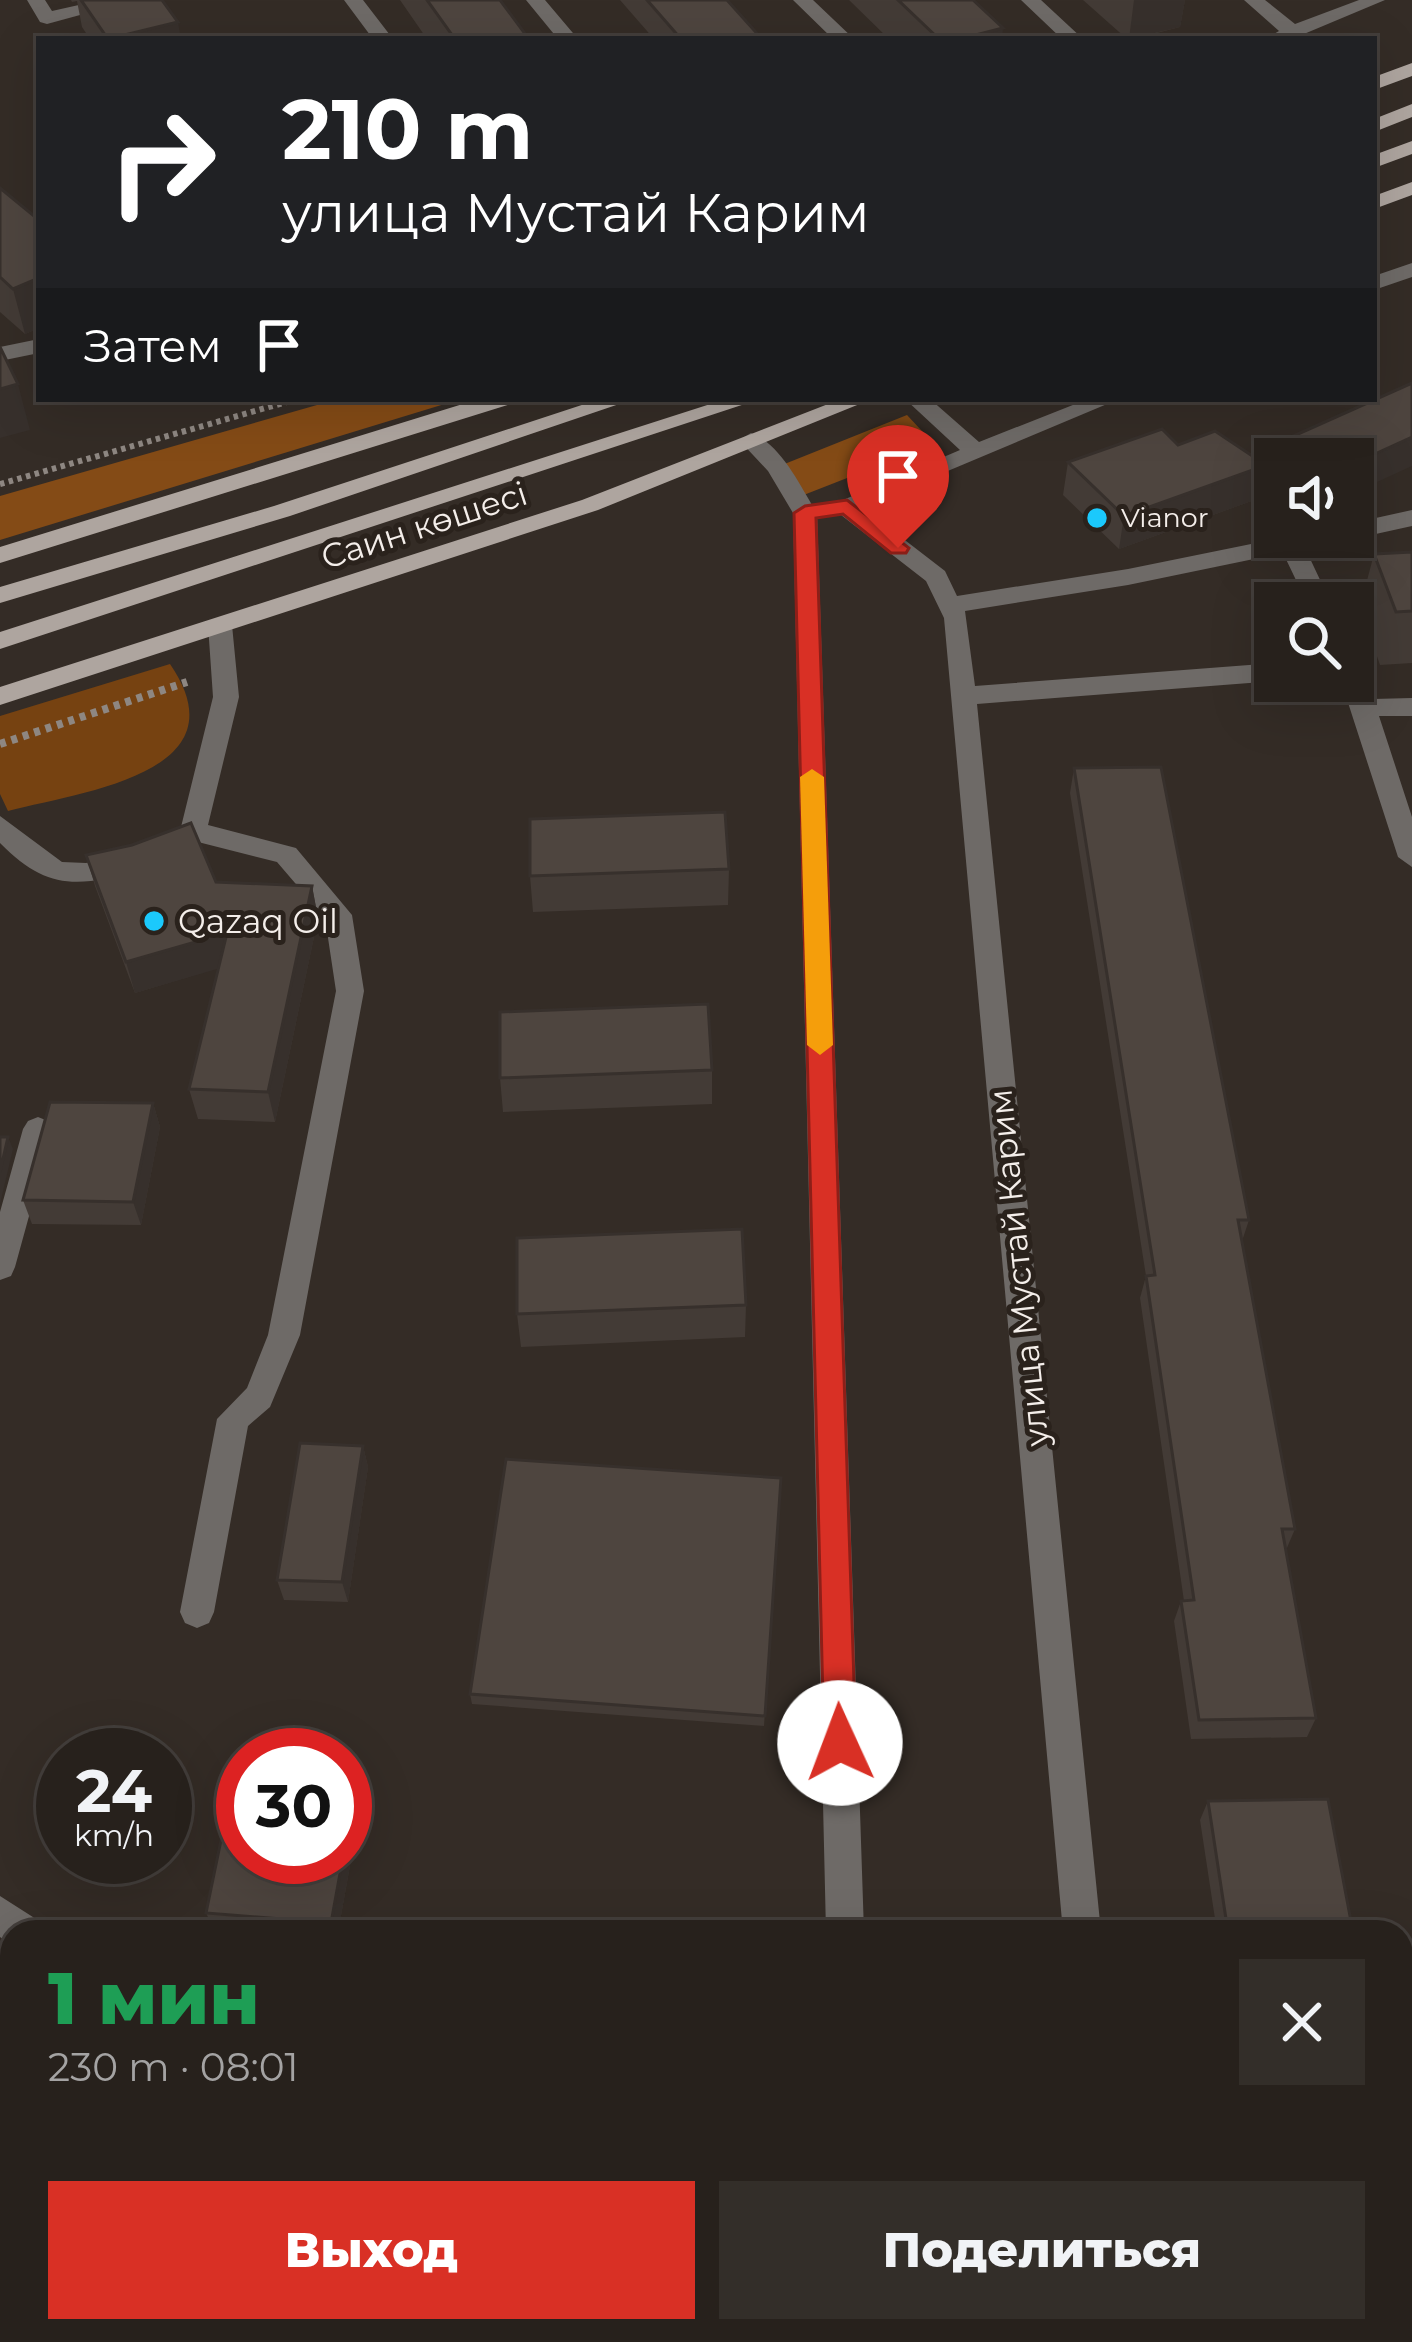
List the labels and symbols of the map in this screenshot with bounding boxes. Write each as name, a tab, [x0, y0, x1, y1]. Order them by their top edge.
pin	[847, 425, 949, 548]
street label: Саин көшесі	[316, 473, 532, 577]
place label: Vianor	[1121, 501, 1209, 534]
marker: Vianor	[1084, 505, 1110, 531]
place label: Qazaq Oil	[178, 901, 338, 941]
marker: Qazaq Oil	[141, 908, 167, 934]
street label: улица Мустай Карим	[979, 1087, 1057, 1450]
position arrow	[777, 1680, 903, 1806]
speed limit sign: 30	[216, 1728, 372, 1884]

